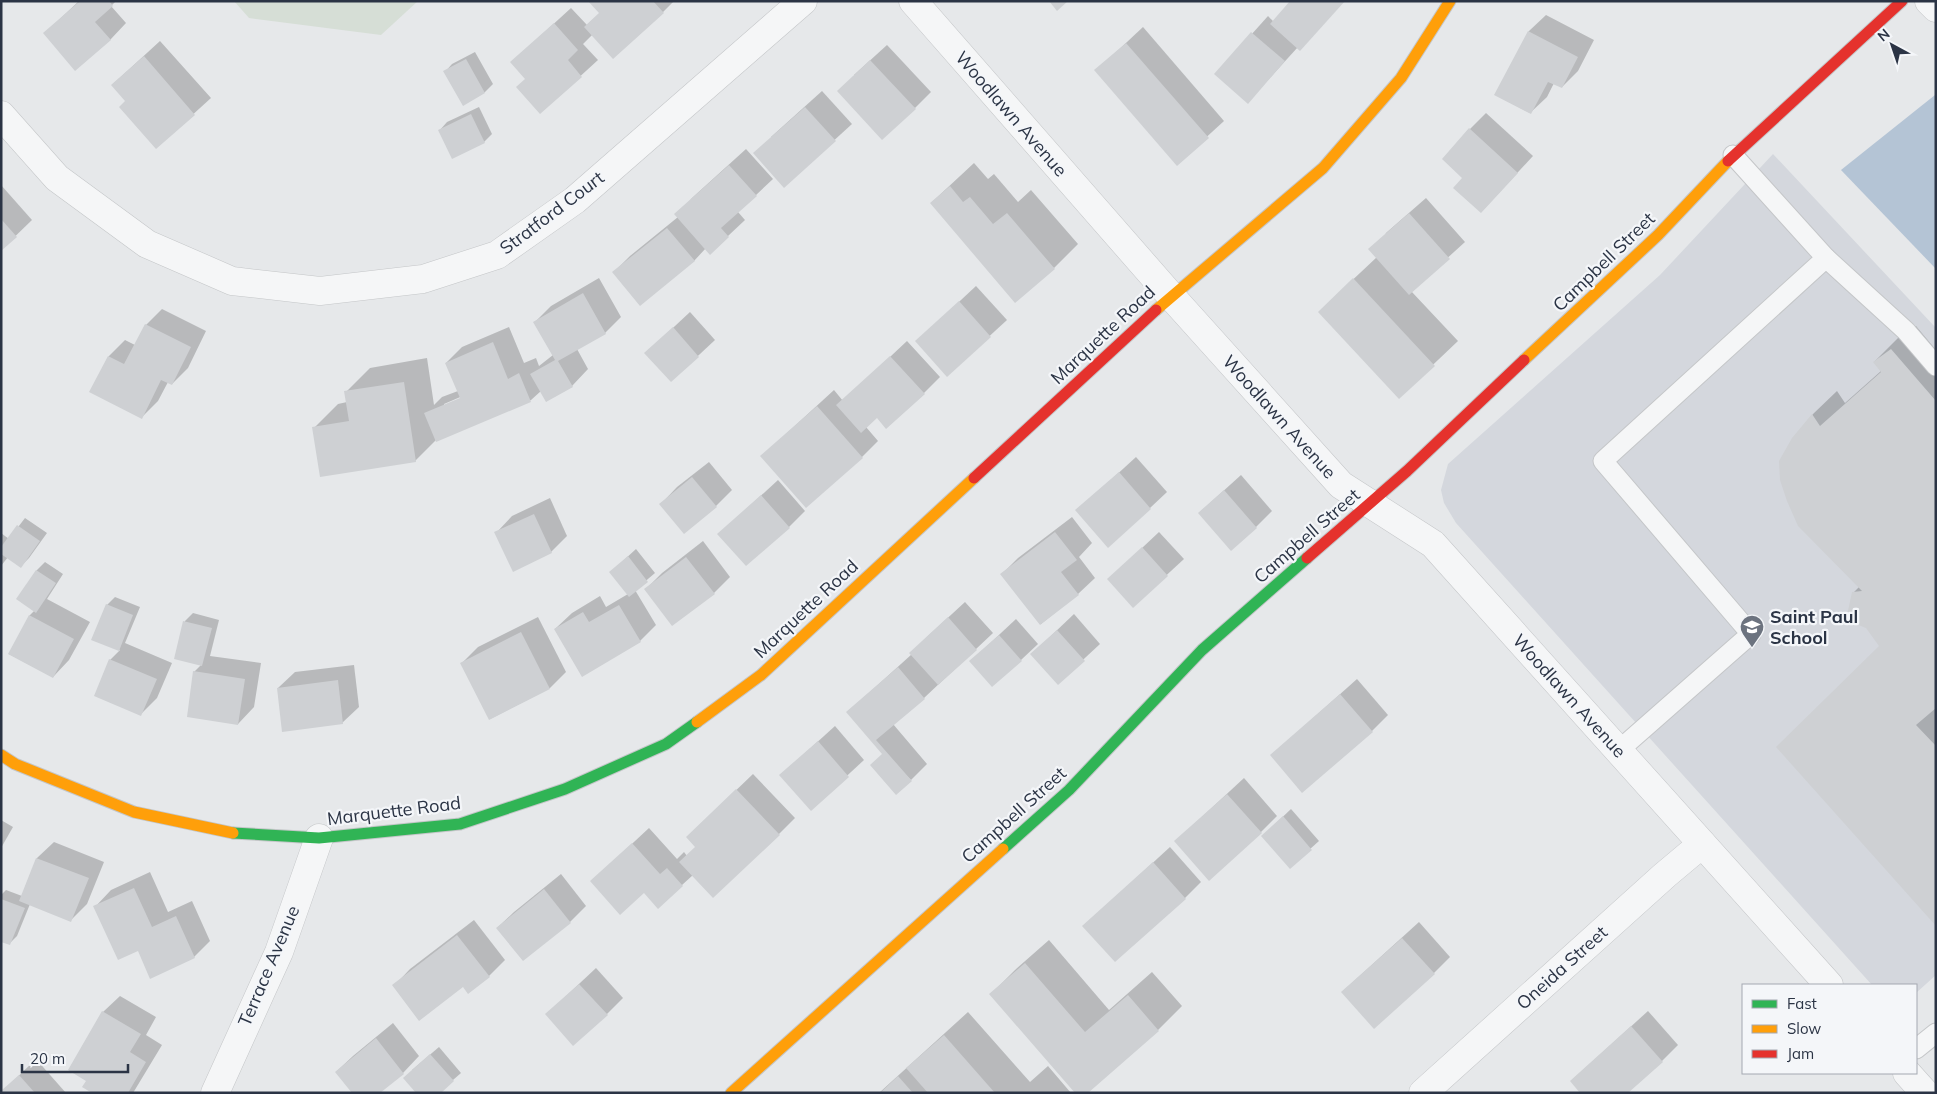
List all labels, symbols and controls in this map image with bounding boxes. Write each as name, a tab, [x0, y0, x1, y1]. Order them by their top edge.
north arrow	[1867, 20, 1917, 70]
text: N	[1874, 25, 1893, 45]
street label: Woodlawn Avenue	[951, 46, 1072, 181]
street label: Stratford Court	[495, 166, 608, 259]
street label: Campbell Street	[1548, 207, 1659, 316]
street label: Marquette Road	[1046, 280, 1160, 389]
street label: Woodlawn Avenue	[1218, 350, 1341, 483]
street label: Campbell Street	[1249, 483, 1364, 588]
street label: Marquette Road	[749, 554, 863, 663]
place label: Saint Paul School	[1770, 605, 1858, 649]
school or university icon: Saint Paul School	[1739, 614, 1765, 648]
street label: Woodlawn Avenue	[1508, 629, 1631, 762]
street label: Campbell Street	[957, 762, 1071, 868]
street label: Marquette Road	[326, 791, 462, 830]
street label: Terrace Avenue	[233, 902, 304, 1030]
street label: Oneida Street	[1511, 921, 1612, 1015]
legend	[1742, 984, 1917, 1074]
text: Fast	[1787, 994, 1817, 1013]
text: Slow	[1787, 1019, 1821, 1038]
scale bar	[22, 1042, 129, 1074]
text: Jam	[1787, 1044, 1814, 1063]
text: 20 m	[30, 1049, 65, 1068]

